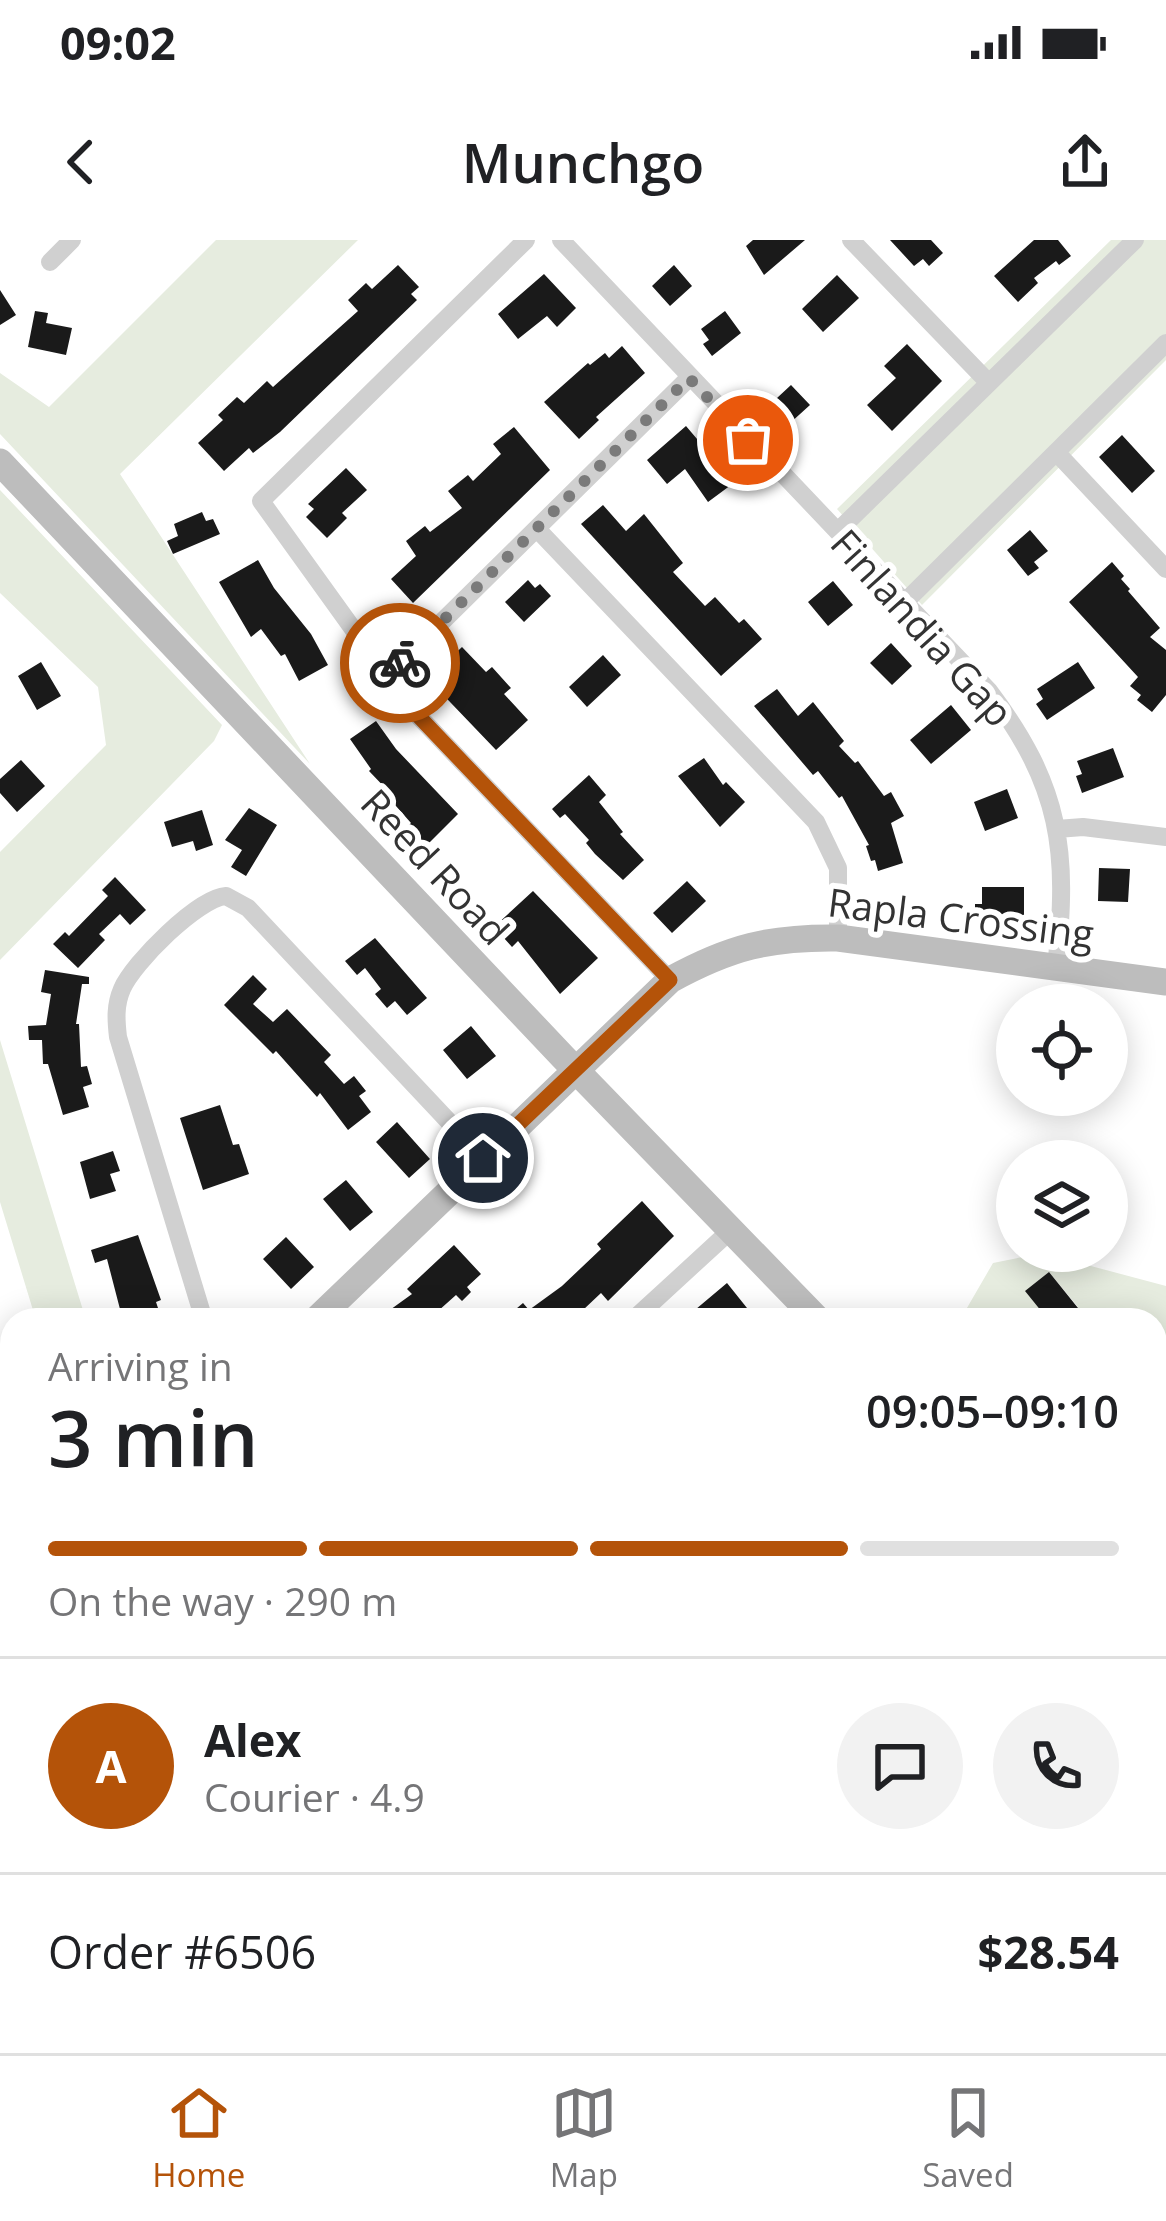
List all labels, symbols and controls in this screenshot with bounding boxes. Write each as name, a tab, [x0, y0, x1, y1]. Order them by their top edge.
text: 09:02	[60, 12, 176, 73]
text: Munchgo	[462, 125, 704, 199]
icon: back	[48, 129, 114, 195]
icon: share	[1052, 129, 1118, 195]
pin	[697, 389, 799, 491]
icon: bag	[715, 407, 781, 473]
street label: Finlandia Gap	[820, 517, 1026, 737]
courier	[340, 603, 460, 723]
icon: bike	[367, 630, 433, 696]
street label: Reed Road	[350, 777, 522, 955]
street label: Rapla Crossing	[825, 874, 1097, 960]
map controls	[996, 984, 1128, 1272]
button: locate	[996, 984, 1128, 1116]
pin	[432, 1107, 534, 1209]
icon: home	[450, 1125, 516, 1191]
button: layers	[996, 1140, 1128, 1272]
text: Arriving in	[48, 1339, 233, 1392]
text: 09:05–09:10	[866, 1380, 1119, 1441]
text: 3 min	[48, 1384, 259, 1490]
text: On the way · 290 m	[48, 1574, 397, 1627]
button: chat	[837, 1703, 963, 1829]
button: phone	[993, 1703, 1119, 1829]
text: Alex	[204, 1709, 301, 1770]
text: A	[95, 1735, 127, 1796]
text: Courier · 4.9	[204, 1770, 425, 1823]
text: Order #6506	[48, 1921, 316, 1982]
text: $28.54	[978, 1921, 1119, 1982]
tab: Home	[152, 2080, 245, 2197]
tab: Map	[550, 2080, 618, 2197]
tab: Saved	[922, 2080, 1014, 2197]

